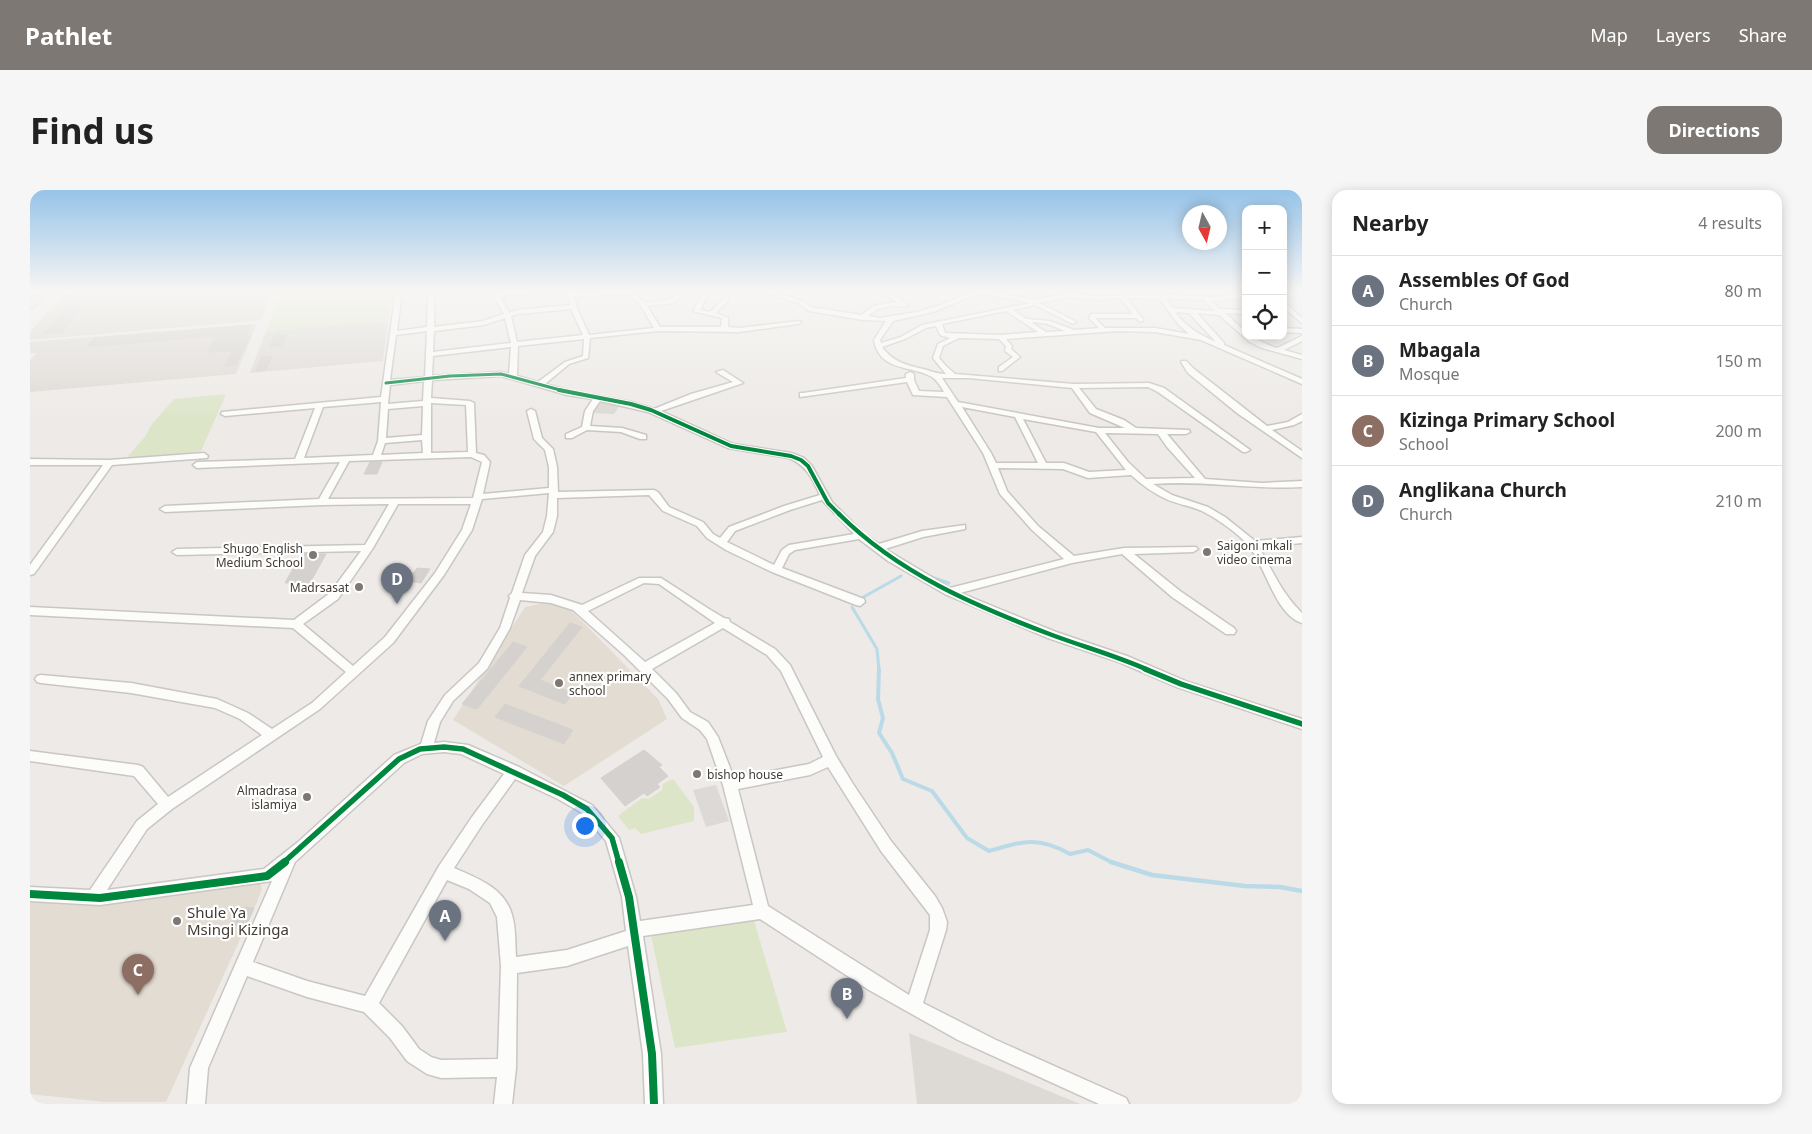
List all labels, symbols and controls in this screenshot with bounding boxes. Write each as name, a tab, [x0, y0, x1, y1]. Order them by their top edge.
text: Pathlet	[25, 19, 112, 52]
text: Map	[1590, 23, 1628, 47]
text: Layers	[1656, 23, 1711, 47]
text: Share	[1739, 23, 1787, 47]
button: Directions	[1647, 106, 1782, 154]
text: Find us	[30, 107, 154, 154]
north arrow	[1182, 205, 1227, 250]
map controls	[1242, 205, 1287, 340]
button: +	[1242, 205, 1287, 250]
text: Nearby	[1352, 209, 1428, 237]
text: 4 results	[1698, 212, 1762, 234]
button: −	[1242, 250, 1287, 295]
text: Assembles Of God	[1399, 267, 1570, 293]
text: A	[1362, 280, 1374, 302]
text: 80 m	[1725, 280, 1762, 302]
text: Church	[1399, 293, 1453, 315]
button: locate	[1242, 295, 1287, 340]
text: Mbagala	[1399, 337, 1481, 363]
text: B	[1363, 350, 1373, 372]
text: 150 m	[1715, 350, 1762, 372]
text: Mosque	[1399, 363, 1460, 385]
text: Kizinga Primary School	[1399, 407, 1615, 433]
text: C	[1363, 420, 1373, 442]
text: 200 m	[1715, 420, 1762, 442]
text: School	[1399, 433, 1449, 455]
text: Anglikana Church	[1399, 477, 1567, 503]
text: D	[1362, 490, 1374, 512]
text: 210 m	[1715, 490, 1762, 512]
text: Church	[1399, 503, 1453, 525]
place label: Saigoni mkali video cinema	[1217, 537, 1292, 568]
place label: Shugo English Medium School	[216, 540, 303, 571]
marker: Saigoni mkali video cinema	[1201, 546, 1213, 558]
marker: Shugo English Medium School	[307, 549, 319, 561]
pin: D	[381, 563, 413, 604]
place label: Madrsasat	[290, 579, 350, 596]
marker: Madrsasat	[353, 581, 365, 593]
place label: annex primary school	[569, 668, 652, 699]
marker: annex primary school	[553, 677, 565, 689]
place label: bishop house	[707, 766, 783, 783]
marker: bishop house	[691, 768, 703, 780]
place label: Almadrasa islamiya	[237, 782, 297, 813]
marker: Almadrasa islamiya	[301, 791, 313, 803]
your location	[572, 813, 598, 839]
pin: A	[429, 900, 461, 941]
place label: Shule Ya Msingi Kizinga	[187, 902, 289, 939]
marker: Shule Ya Msingi Kizinga	[171, 915, 183, 927]
pin: C	[122, 954, 154, 995]
pin: B	[831, 978, 863, 1019]

